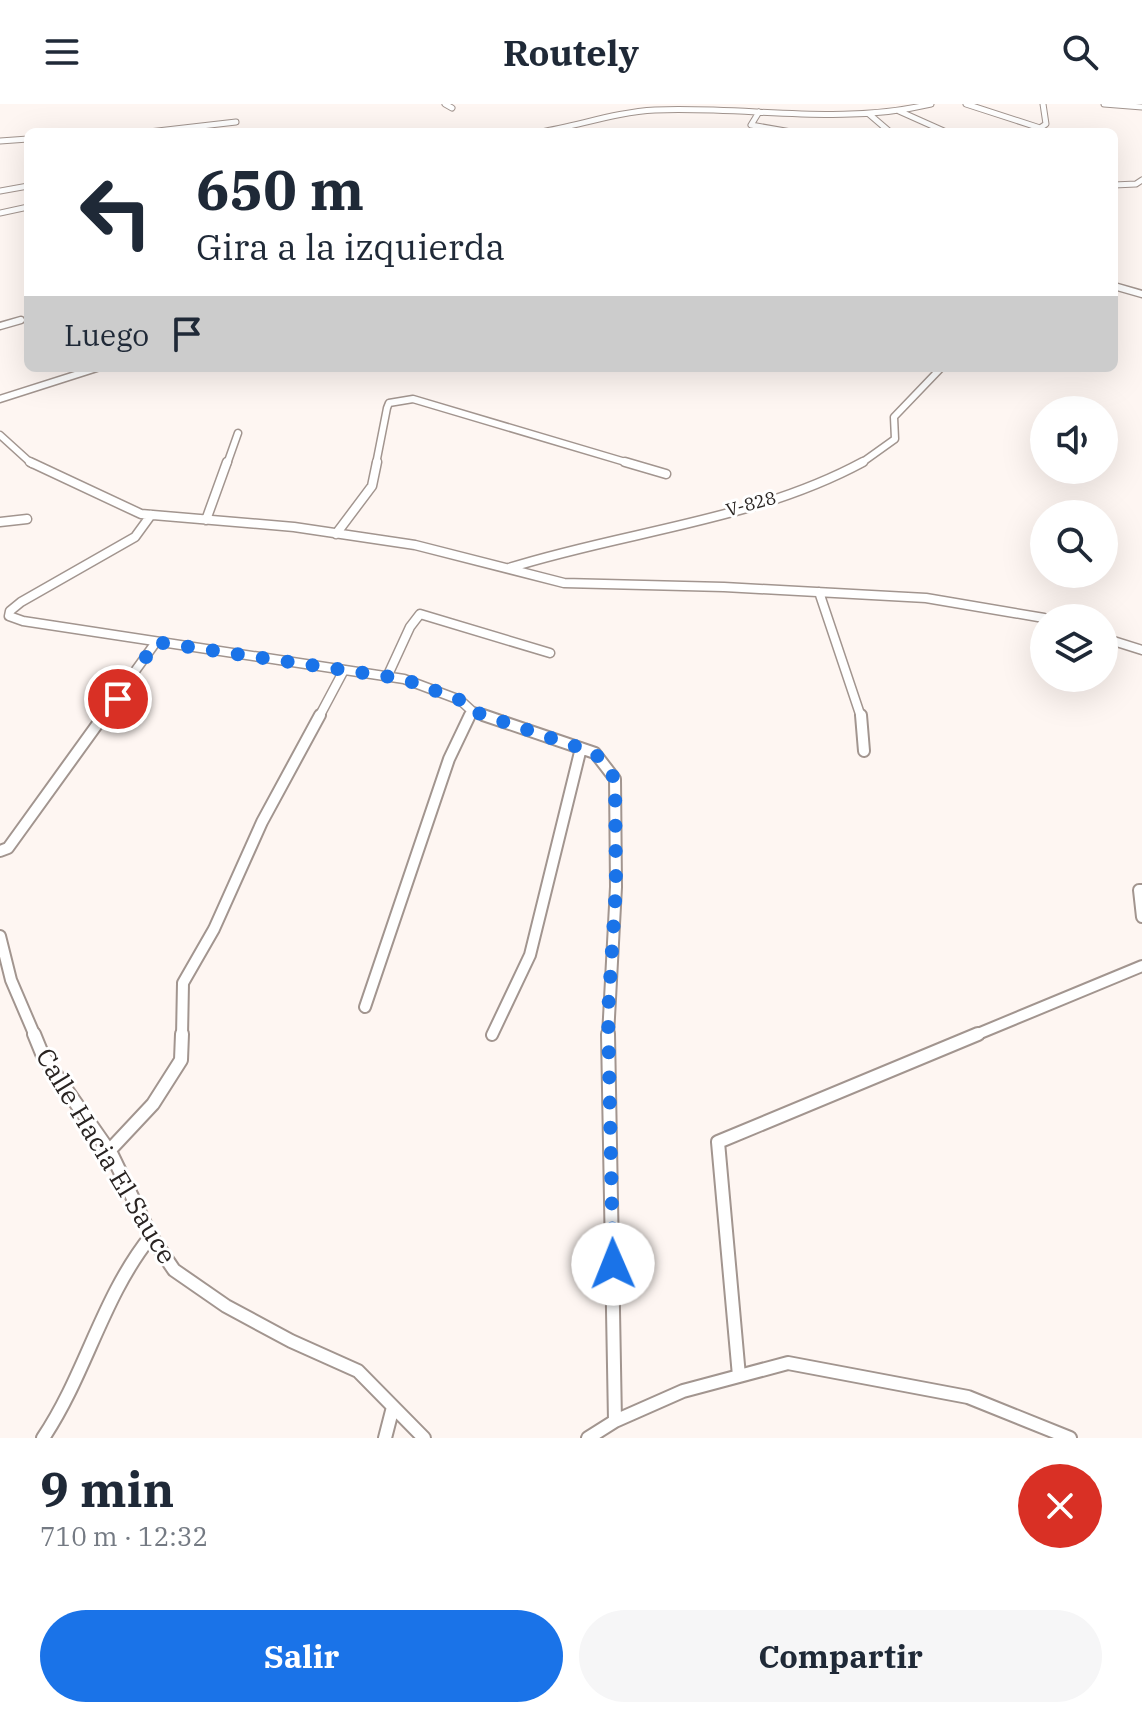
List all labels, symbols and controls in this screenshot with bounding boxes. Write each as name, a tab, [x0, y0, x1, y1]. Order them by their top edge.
text: Routely	[503, 29, 639, 76]
icon: menu	[40, 30, 84, 74]
icon: search	[1058, 30, 1102, 74]
text: 650 m	[196, 153, 364, 225]
icon: left	[64, 160, 168, 264]
text: Gira a la izquierda	[196, 223, 505, 270]
icon: arrive	[165, 312, 209, 356]
text: Luego	[64, 315, 149, 354]
map controls	[1030, 396, 1118, 692]
button: sound	[1030, 396, 1118, 484]
street label: V-828	[723, 486, 778, 521]
button: search	[1030, 500, 1118, 588]
button: layers	[1030, 604, 1118, 692]
pin	[84, 665, 152, 733]
icon: arrive	[96, 677, 140, 721]
street label: Calle Hacia El Sauce	[29, 1041, 185, 1270]
position arrow	[571, 1222, 655, 1306]
text: 9 min	[40, 1458, 174, 1520]
button: close	[1018, 1464, 1102, 1548]
text: 710 m · 12:32	[40, 1519, 208, 1553]
button: Salir	[40, 1610, 563, 1702]
button: Compartir	[579, 1610, 1102, 1702]

